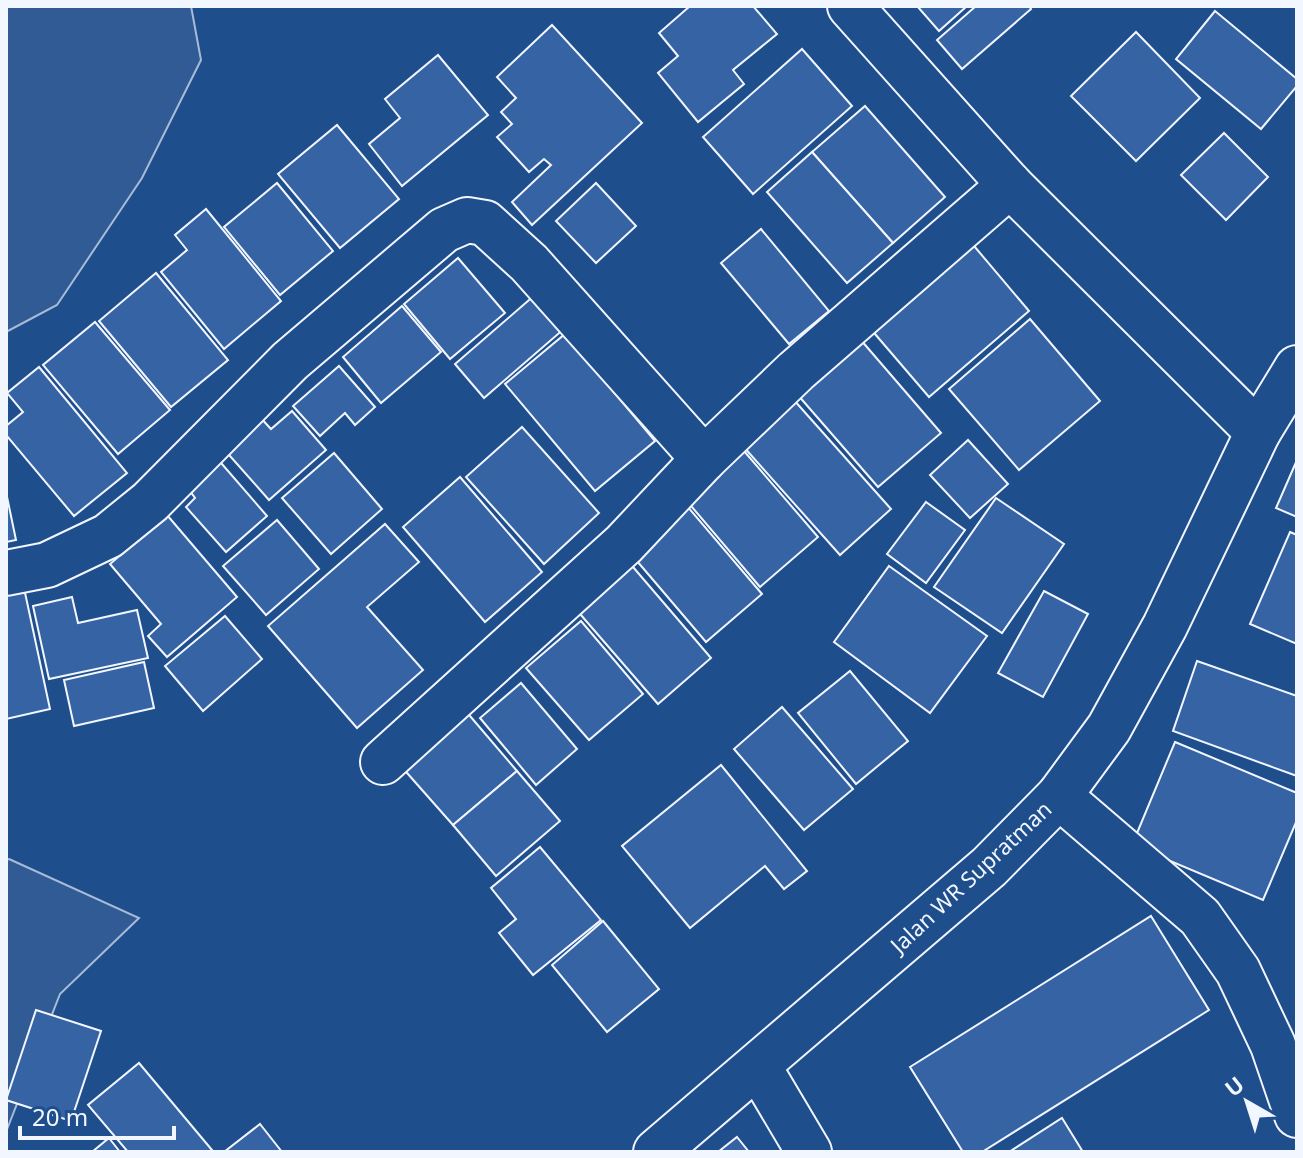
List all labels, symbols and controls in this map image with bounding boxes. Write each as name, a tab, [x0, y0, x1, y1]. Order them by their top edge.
street label: Jalan WR Supratman	[882, 794, 1057, 960]
north arrow	[1207, 1062, 1287, 1142]
text: U	[1218, 1069, 1250, 1103]
scale bar	[20, 1090, 174, 1140]
text: 20 m	[32, 1100, 88, 1133]

